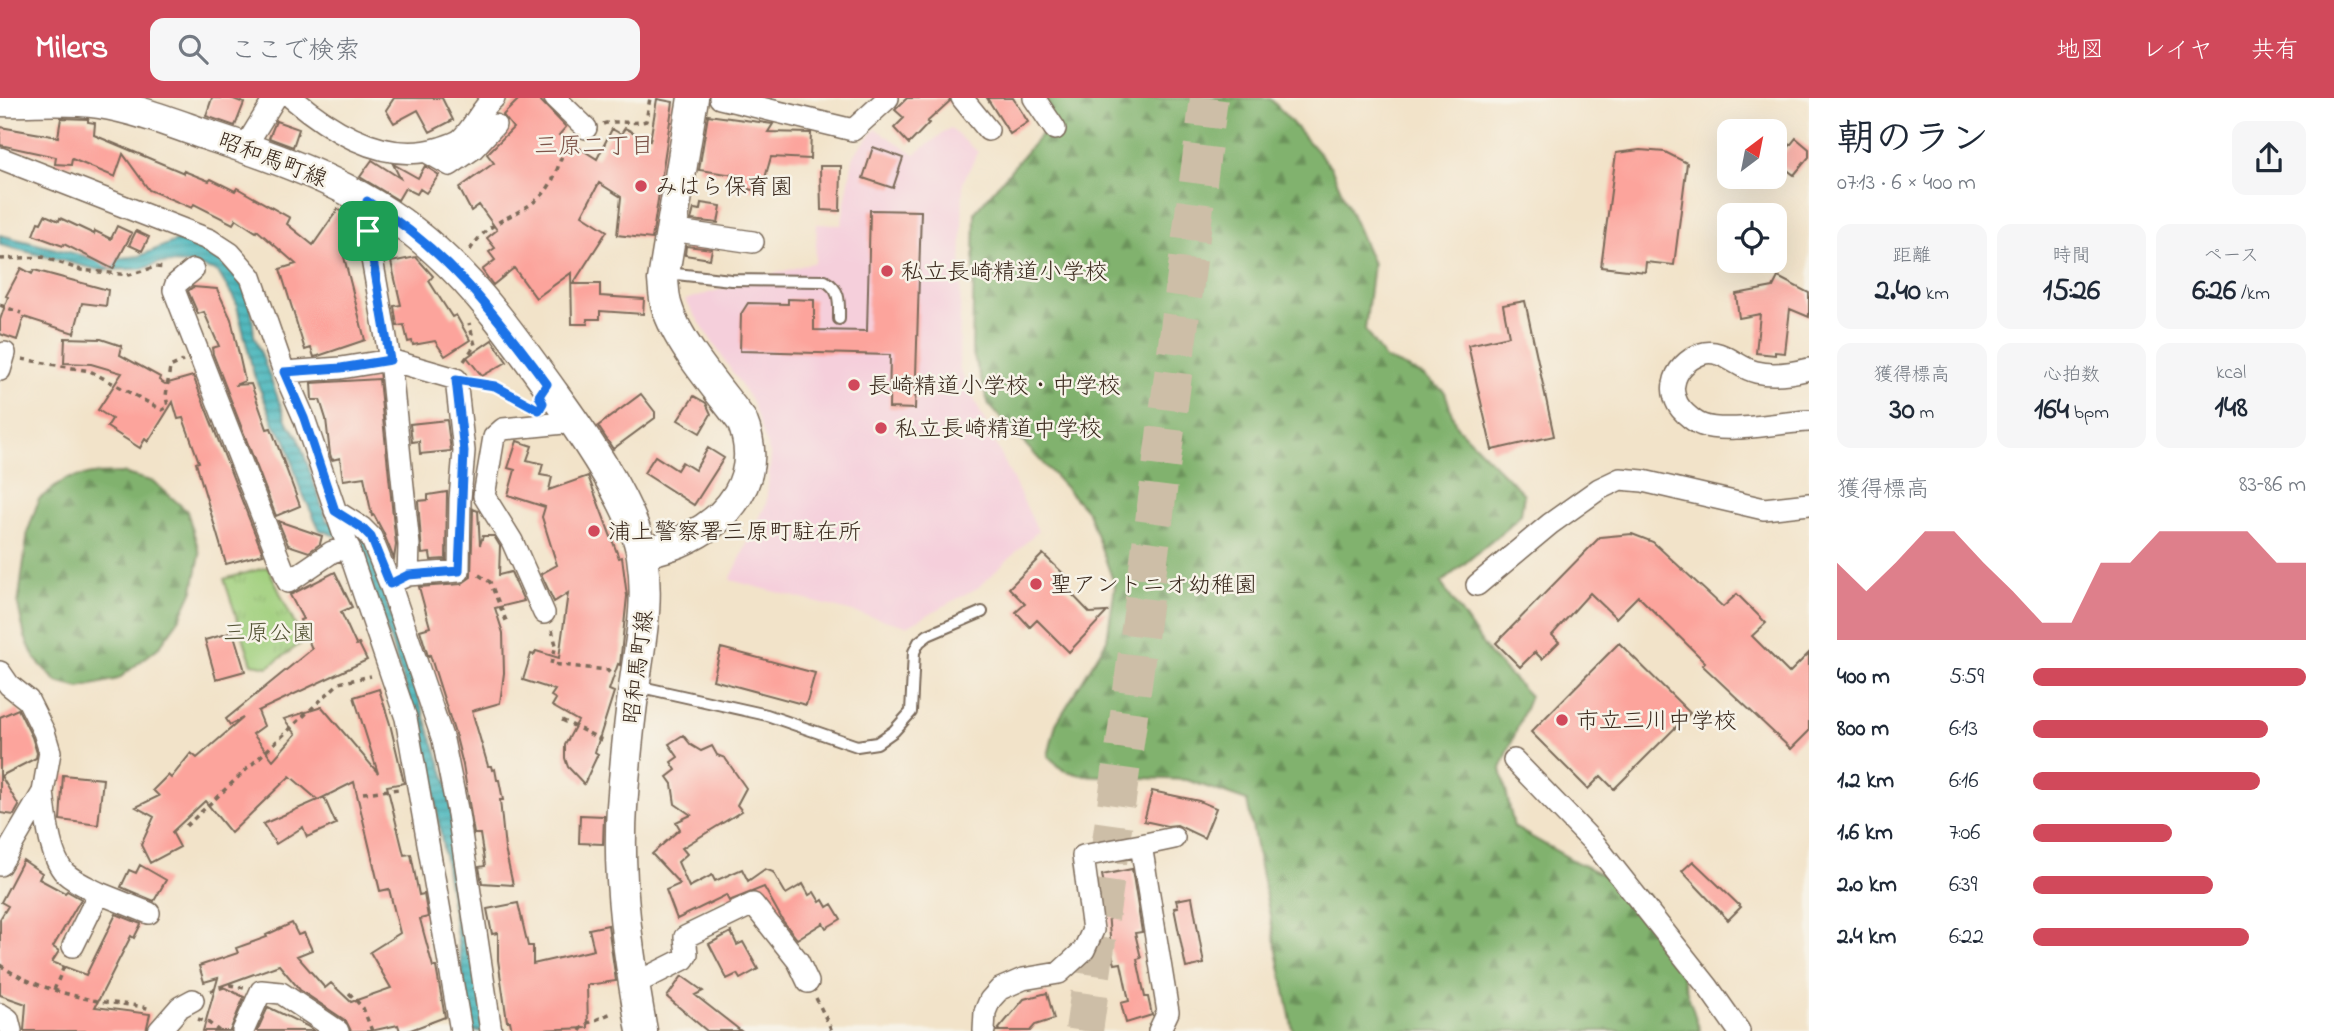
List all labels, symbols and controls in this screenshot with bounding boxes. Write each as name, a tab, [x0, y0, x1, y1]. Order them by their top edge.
search box	[150, 18, 640, 81]
text: Milers	[35, 25, 108, 73]
icon: search	[174, 30, 212, 68]
text: ここで検索	[230, 33, 360, 71]
text: 地図	[2056, 34, 2104, 69]
text: レイヤ	[2142, 34, 2213, 69]
text: 共有	[2251, 34, 2299, 69]
text: 朝のラン	[1837, 113, 1989, 169]
north arrow	[1717, 119, 1787, 189]
map controls	[1717, 119, 1787, 273]
button: share	[2232, 121, 2306, 195]
street label: 昭和馬町線	[213, 125, 332, 197]
district label: 三原二丁目	[534, 130, 654, 165]
text: 07:13 · 6 × 400 m	[1837, 167, 1976, 200]
place label: みはら保育園	[655, 172, 793, 205]
marker: みはら保育園	[633, 178, 649, 194]
pin	[338, 201, 398, 261]
button: locate	[1717, 203, 1787, 273]
icon: arrive	[349, 212, 387, 250]
text: 距離	[1893, 243, 1931, 270]
text: 時間	[2052, 243, 2091, 270]
text: ペース	[2203, 243, 2259, 270]
place label: 私立長崎精道小学校	[901, 257, 1108, 290]
marker: 私立長崎精道小学校	[879, 263, 895, 279]
text: 2.40	[1875, 270, 1921, 314]
text: 15:26	[2043, 270, 2100, 314]
text: 6:26	[2192, 270, 2236, 314]
text: km	[1921, 281, 1949, 308]
text: /km	[2236, 281, 2270, 308]
text: kcal	[2216, 360, 2246, 387]
text: 獲得標高	[1874, 362, 1950, 389]
text: 心拍数	[2043, 362, 2100, 389]
place label: 長崎精道小学校・中学校	[868, 371, 1121, 404]
marker: 長崎精道小学校・中学校	[846, 377, 862, 393]
text: 148	[2215, 387, 2248, 431]
text: 30	[1889, 389, 1915, 433]
text: 164	[2034, 389, 2069, 433]
text: m	[1915, 400, 1934, 427]
text: bpm	[2069, 400, 2109, 427]
place label: 私立長崎精道中学校	[895, 414, 1102, 447]
marker: 私立長崎精道中学校	[873, 420, 889, 436]
text: 83–86 m	[2239, 469, 2306, 502]
text: 獲得標高	[1837, 474, 1929, 507]
place label: 浦上警察署三原町駐在所	[608, 517, 861, 550]
marker: 浦上警察署三原町駐在所	[586, 523, 602, 539]
place label: 聖アントニオ幼稚園	[1050, 570, 1257, 603]
marker: 聖アントニオ幼稚園	[1028, 576, 1044, 592]
street label: 昭和馬町線	[616, 608, 663, 726]
park label: 三原公園	[223, 618, 315, 651]
text: 400 m	[1837, 661, 1890, 694]
text: 5:59	[1949, 661, 1984, 694]
place label: 市立三川中学校	[1576, 706, 1737, 739]
marker: 市立三川中学校	[1554, 712, 1570, 728]
text: 800 m	[1837, 713, 1889, 746]
text: 6:13	[1949, 713, 1978, 746]
text: 1.2 km	[1837, 765, 1894, 798]
text: 6:16	[1949, 765, 1979, 798]
text: 1.6 km	[1837, 817, 1893, 850]
text: 7:06	[1949, 817, 1981, 850]
text: 2.0 km	[1837, 869, 1897, 902]
text: 6:39	[1949, 869, 1978, 902]
text: 2.4 km	[1837, 921, 1896, 954]
text: 6:22	[1949, 921, 1984, 954]

